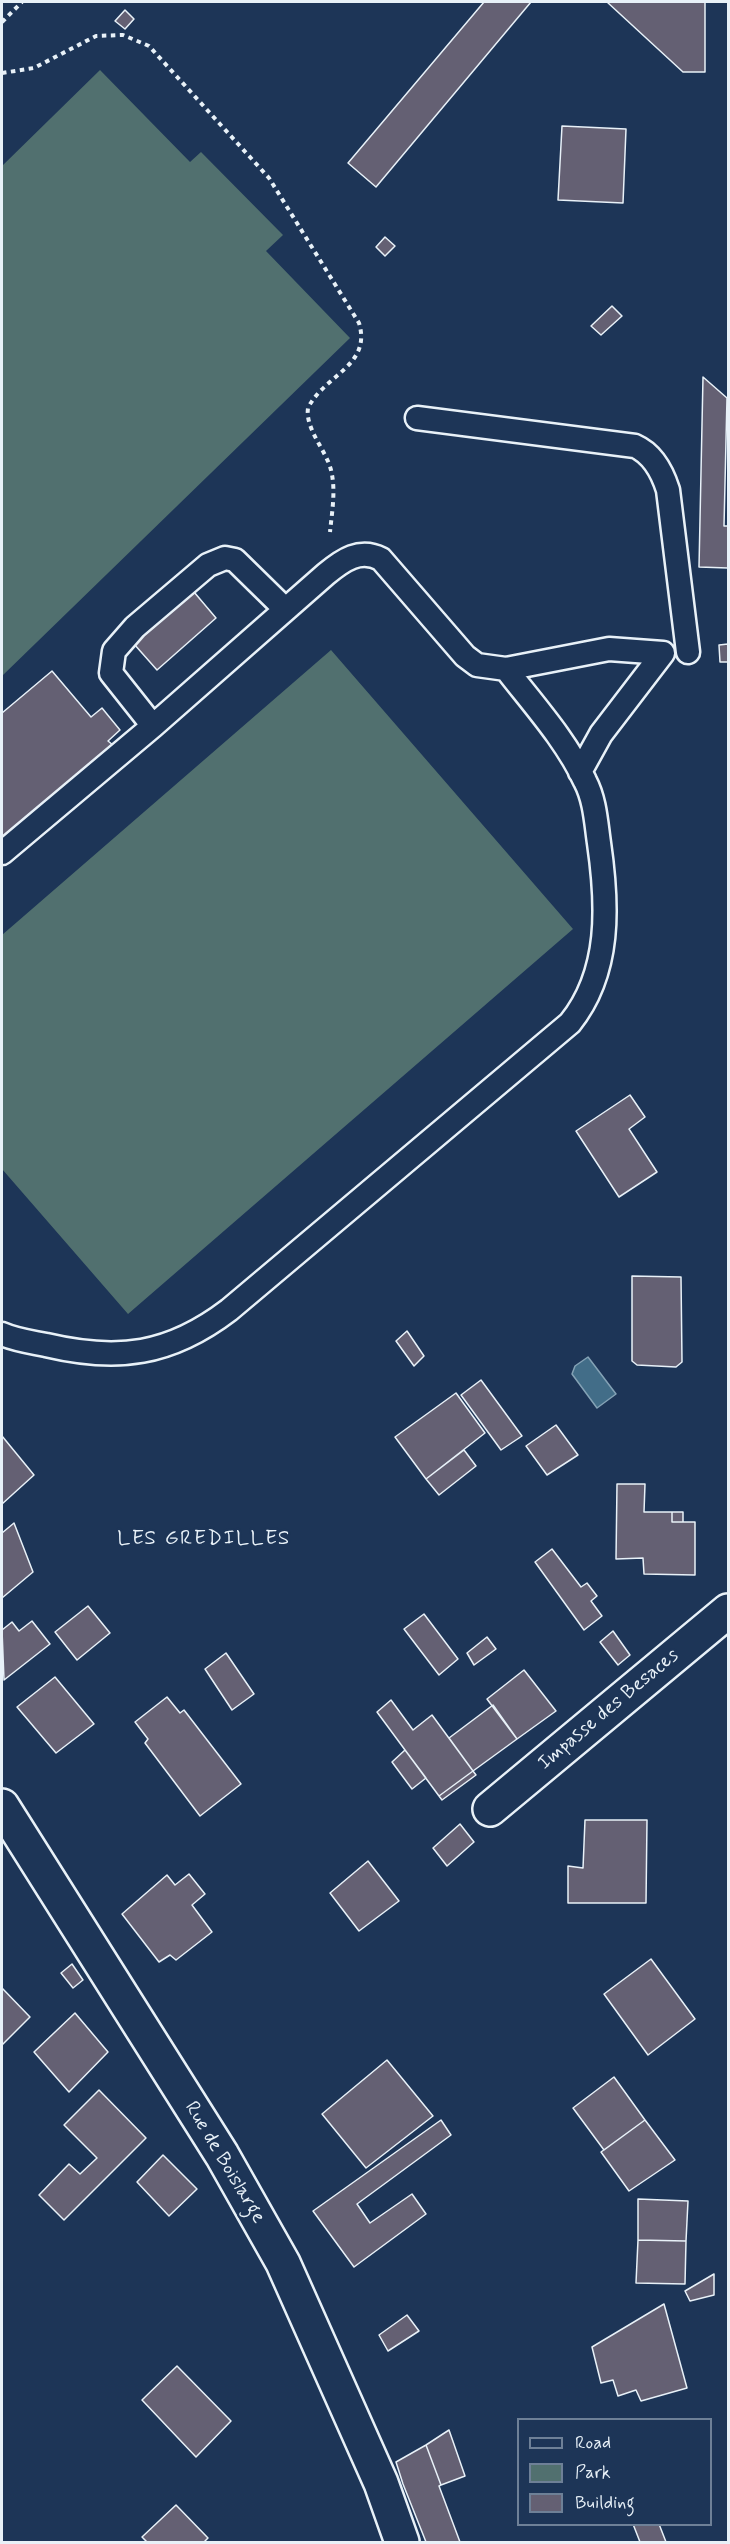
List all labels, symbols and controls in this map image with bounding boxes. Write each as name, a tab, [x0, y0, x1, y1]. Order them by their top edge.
district label: LES GREDILLES	[117, 1527, 291, 1553]
street label: Impasse des Besaces	[534, 1644, 684, 1776]
street label: Rue de Boislarge	[178, 2098, 270, 2228]
legend	[517, 2418, 712, 2526]
text: Road	[575, 2431, 611, 2455]
text: Park	[575, 2461, 611, 2485]
text: Building	[575, 2491, 635, 2515]

